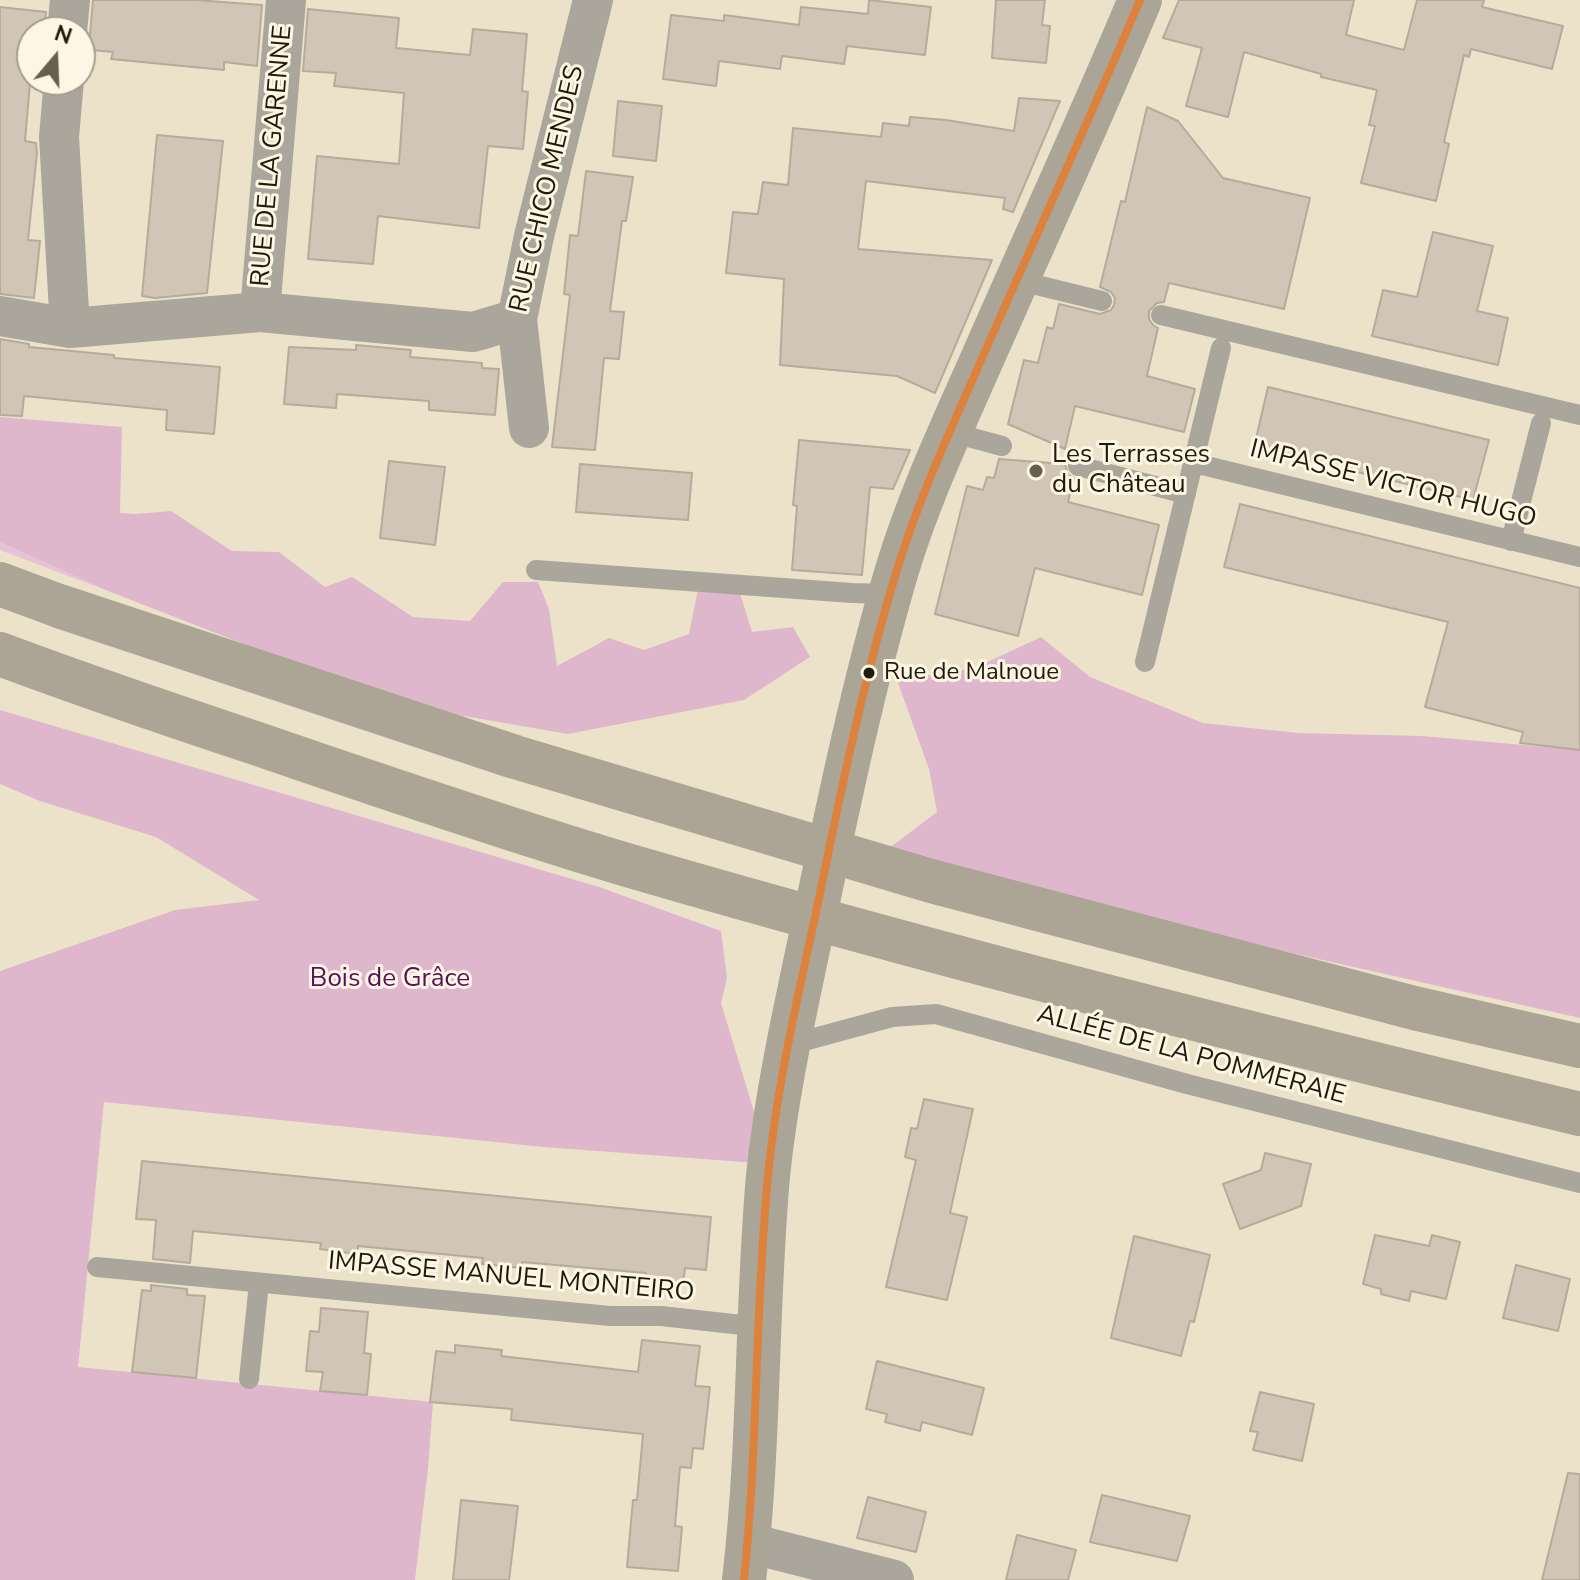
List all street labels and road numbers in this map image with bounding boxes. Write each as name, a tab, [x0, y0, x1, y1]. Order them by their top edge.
street label: RUE DE LA GARENNE	[246, 24, 300, 288]
street label: RUE CHICO MENDES	[504, 62, 592, 316]
street label: IMPASSE VICTOR HUGO	[1247, 434, 1539, 536]
street label: ALLÉE DE LA POMMERAIE	[1033, 1000, 1349, 1112]
street label: IMPASSE MANUEL MONTEIRO	[327, 1246, 695, 1310]

